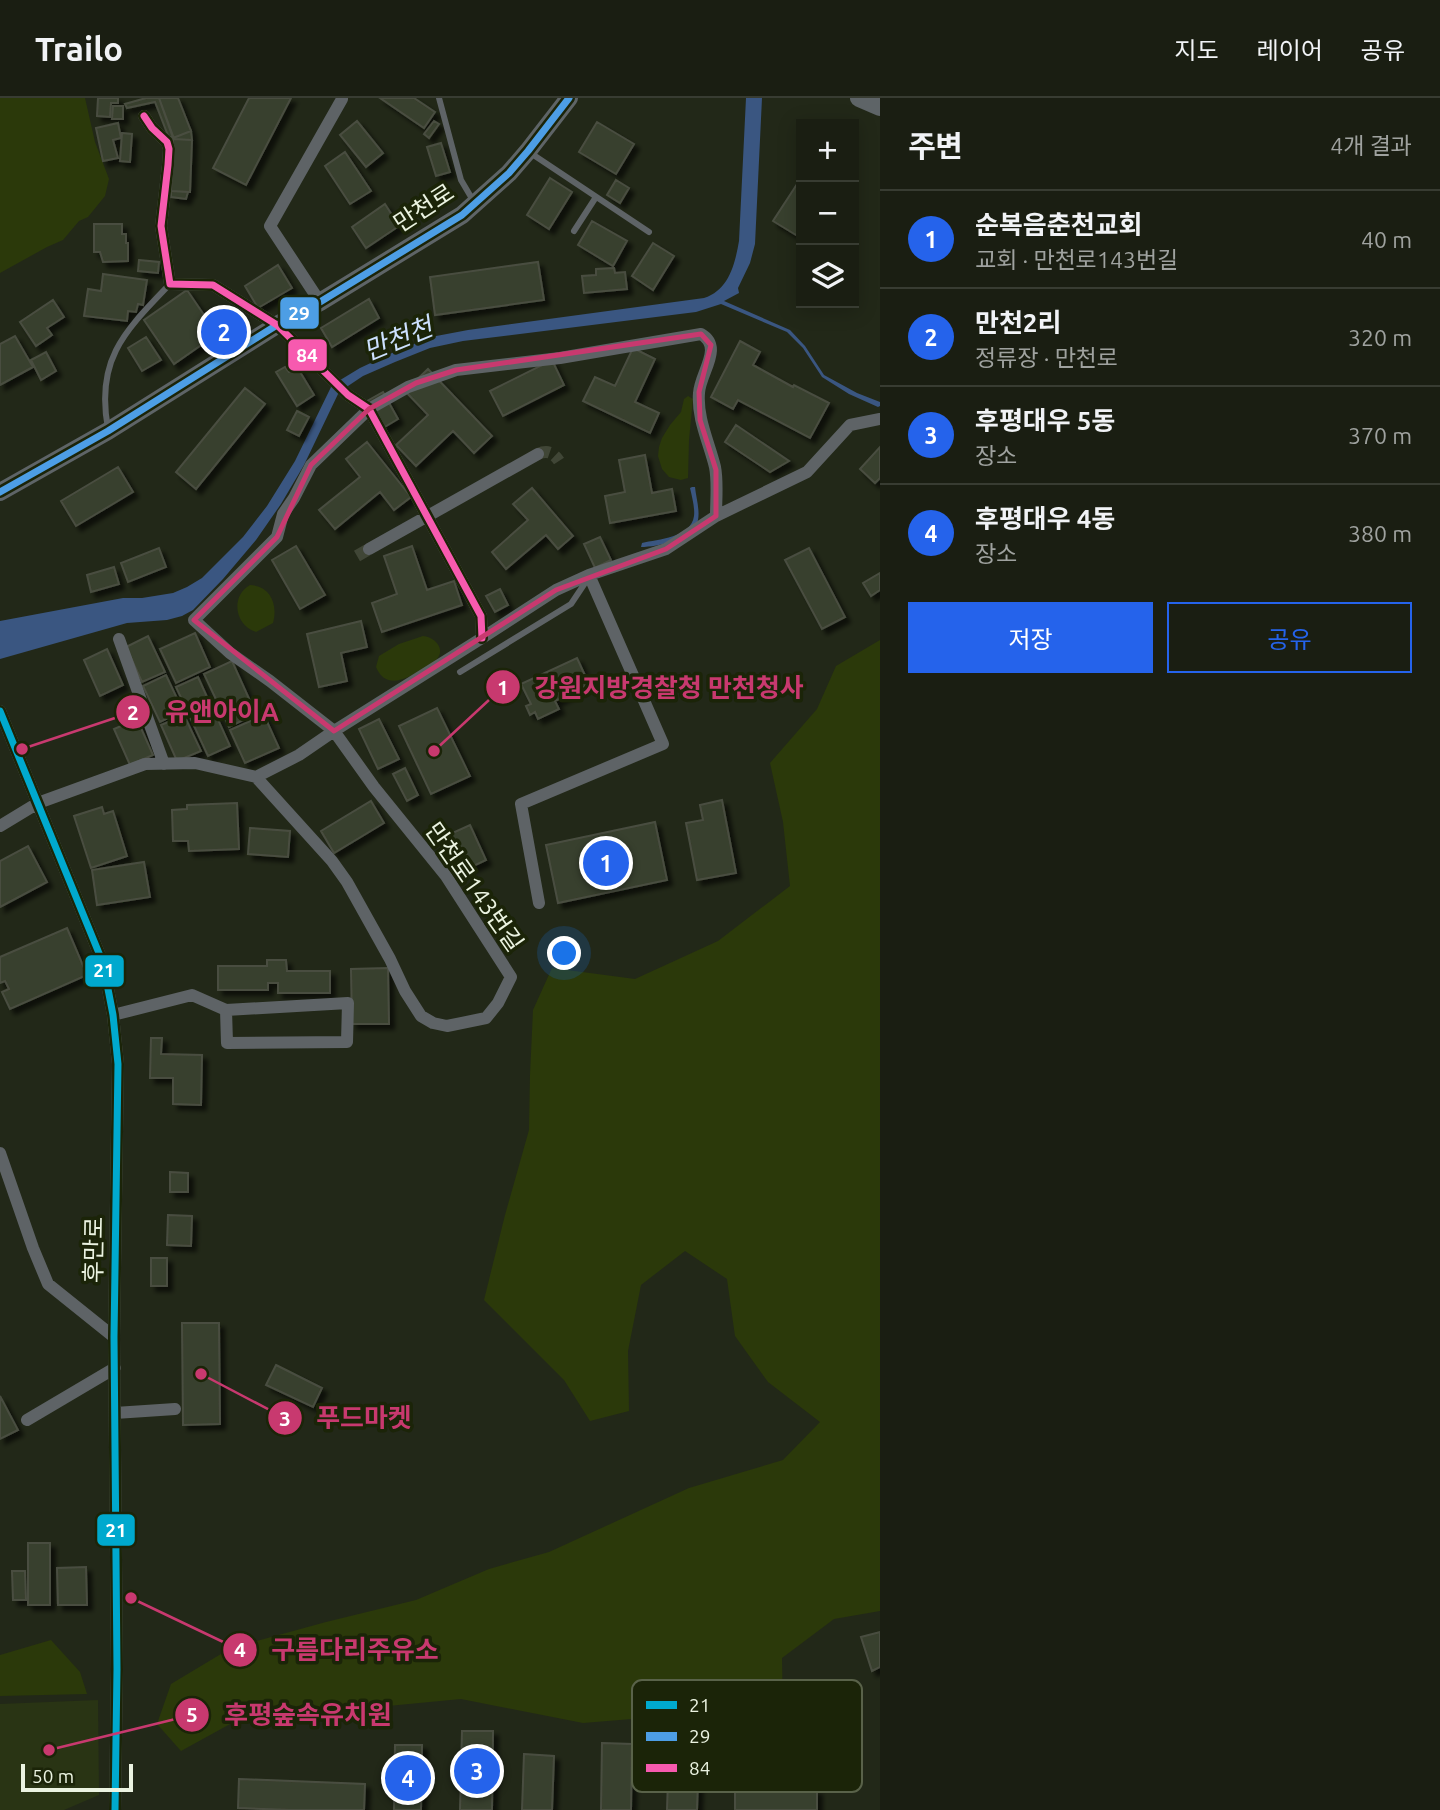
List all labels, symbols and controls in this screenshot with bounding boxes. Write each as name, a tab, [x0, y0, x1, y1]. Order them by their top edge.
text: Trailo	[35, 30, 123, 67]
text: 지도	[1174, 37, 1219, 64]
text: 레이어	[1257, 37, 1323, 64]
text: 공유	[1361, 37, 1405, 64]
map controls	[796, 119, 859, 308]
button: +	[796, 119, 859, 182]
text: 주변	[908, 129, 963, 163]
text: 4개 결과	[1330, 133, 1412, 158]
street label: 만천로	[389, 178, 459, 237]
button: −	[796, 182, 859, 245]
text: 순복음춘천교회	[975, 210, 1142, 239]
text: 1	[925, 227, 937, 252]
text: 40 m	[1361, 227, 1412, 252]
button: layers	[796, 245, 859, 308]
text: 교회 · 만천로143번길	[975, 247, 1178, 272]
line badge: 29	[279, 296, 320, 330]
text: 29	[288, 302, 310, 324]
pin: 2	[201, 306, 247, 358]
text: 만천2리	[975, 308, 1061, 337]
water label: 만천천	[359, 310, 439, 365]
text: 2	[925, 325, 937, 350]
text: 320 m	[1348, 325, 1412, 350]
line badge: 84	[287, 338, 328, 372]
text: 84	[296, 344, 318, 366]
text: 정류장 · 만천로	[975, 345, 1118, 370]
text: 후평대우 5동	[975, 406, 1115, 435]
text: 3	[925, 423, 937, 448]
text: 370 m	[1348, 423, 1412, 448]
text: 장소	[975, 443, 1017, 468]
text: 후평대우 4동	[975, 504, 1115, 533]
text: 4	[925, 521, 937, 546]
text: 380 m	[1348, 521, 1412, 546]
text: 장소	[975, 541, 1017, 566]
button: 저장	[908, 602, 1153, 673]
button: 공유	[1167, 602, 1412, 673]
callout: 강원지방경찰청 만천청사	[486, 664, 818, 711]
text: 강원지방경찰청 만천청사	[534, 673, 804, 702]
text: 1	[497, 675, 509, 699]
callout: 유앤아이A	[116, 689, 293, 736]
text: 유앤아이A	[165, 697, 280, 726]
text: 2	[127, 700, 139, 724]
street label: 만천로143번길	[420, 817, 529, 956]
pin: 1	[583, 837, 629, 889]
your location	[547, 936, 581, 970]
line badge: 21	[84, 954, 125, 988]
text: 21	[93, 959, 115, 981]
street label: 후만로	[79, 1217, 108, 1283]
callout: 푸드마켓	[267, 1395, 426, 1442]
text: 푸드마켓	[316, 1403, 412, 1432]
text: 3	[279, 1406, 291, 1430]
line badge: 21	[96, 1513, 136, 1547]
text: 21	[105, 1519, 127, 1541]
callout: 구름다리주유소	[222, 1627, 453, 1674]
text: 구름다리주유소	[271, 1635, 439, 1664]
text: 4	[234, 1637, 246, 1661]
legend	[632, 1680, 862, 1792]
callout: 후평숲속유치원	[175, 1691, 405, 1738]
text: 21	[689, 1694, 710, 1716]
text: 후평숲속유치원	[224, 1700, 392, 1729]
text: 5	[186, 1702, 198, 1726]
text: 29	[689, 1725, 710, 1747]
pin: 3	[454, 1745, 500, 1797]
pin: 4	[385, 1752, 431, 1804]
text: 84	[689, 1757, 710, 1779]
scale bar	[21, 1761, 133, 1793]
text: 50 m	[32, 1765, 74, 1787]

